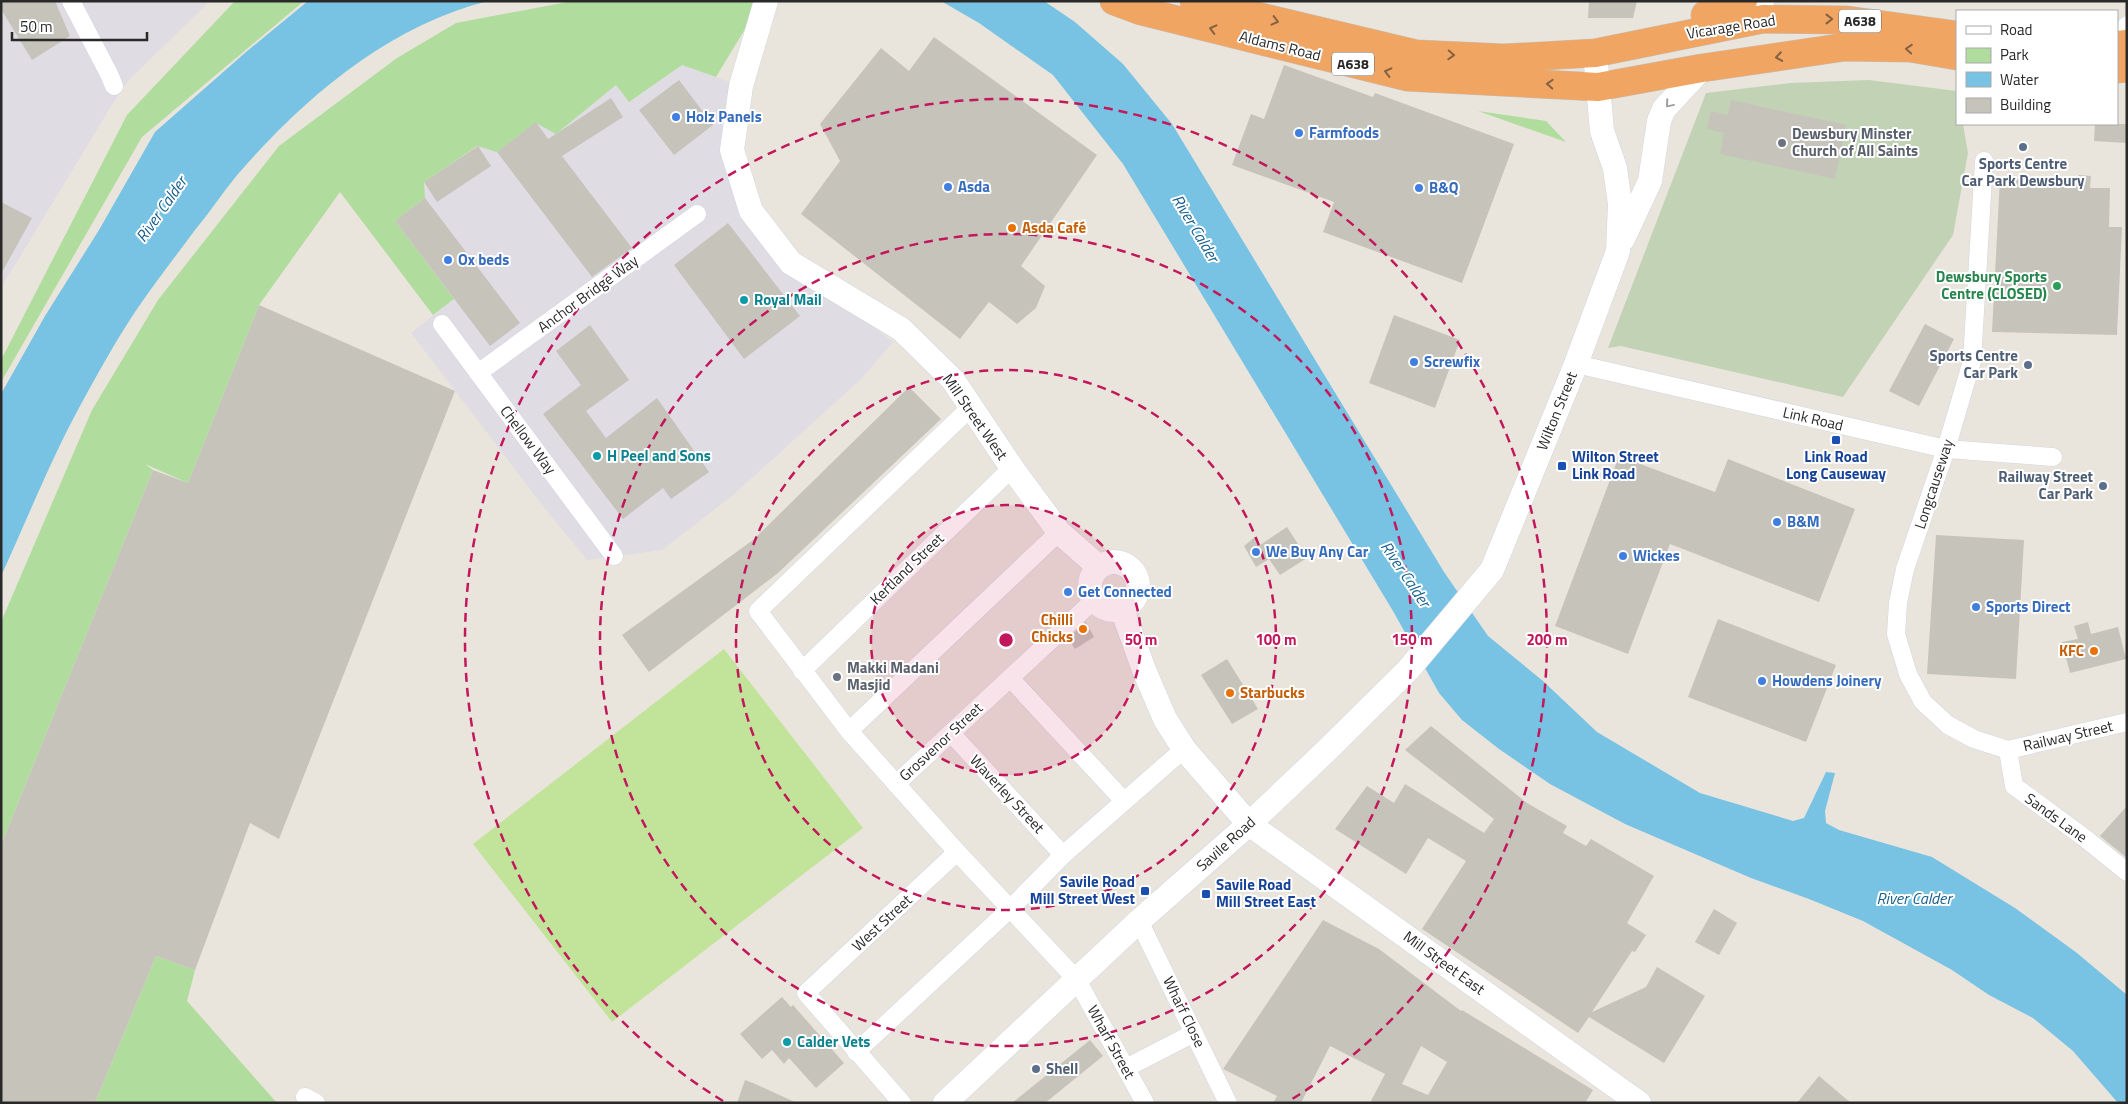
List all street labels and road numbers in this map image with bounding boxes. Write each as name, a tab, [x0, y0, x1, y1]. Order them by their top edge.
street label: Vicarage Road	[1685, 8, 1777, 45]
road number: A638	[1839, 10, 1881, 32]
street label: Aldams Road	[1237, 24, 1323, 67]
road number: A638	[1332, 52, 1374, 76]
street label: Anchor Bridge Way	[532, 249, 643, 338]
street label: Wilton Street	[1530, 367, 1583, 454]
street label: Mill Street West	[937, 369, 1014, 465]
street label: Chellow Way	[495, 400, 562, 479]
street label: Link Road	[1781, 400, 1846, 437]
street label: Longcauseway	[1908, 436, 1959, 532]
street label: Kertland Street	[864, 527, 949, 610]
street label: Grosvenor Street	[894, 696, 988, 786]
street label: Railway Street	[2021, 714, 2116, 757]
street label: Waverley Street	[965, 749, 1051, 839]
street label: Sands Lane	[2020, 787, 2092, 848]
street label: Savile Road	[1191, 811, 1260, 877]
street label: West Street	[846, 888, 917, 957]
street label: Mill Street East	[1399, 925, 1491, 1001]
street label: Wharf Close	[1157, 972, 1212, 1051]
street label: Wharf Street	[1082, 1001, 1141, 1083]

